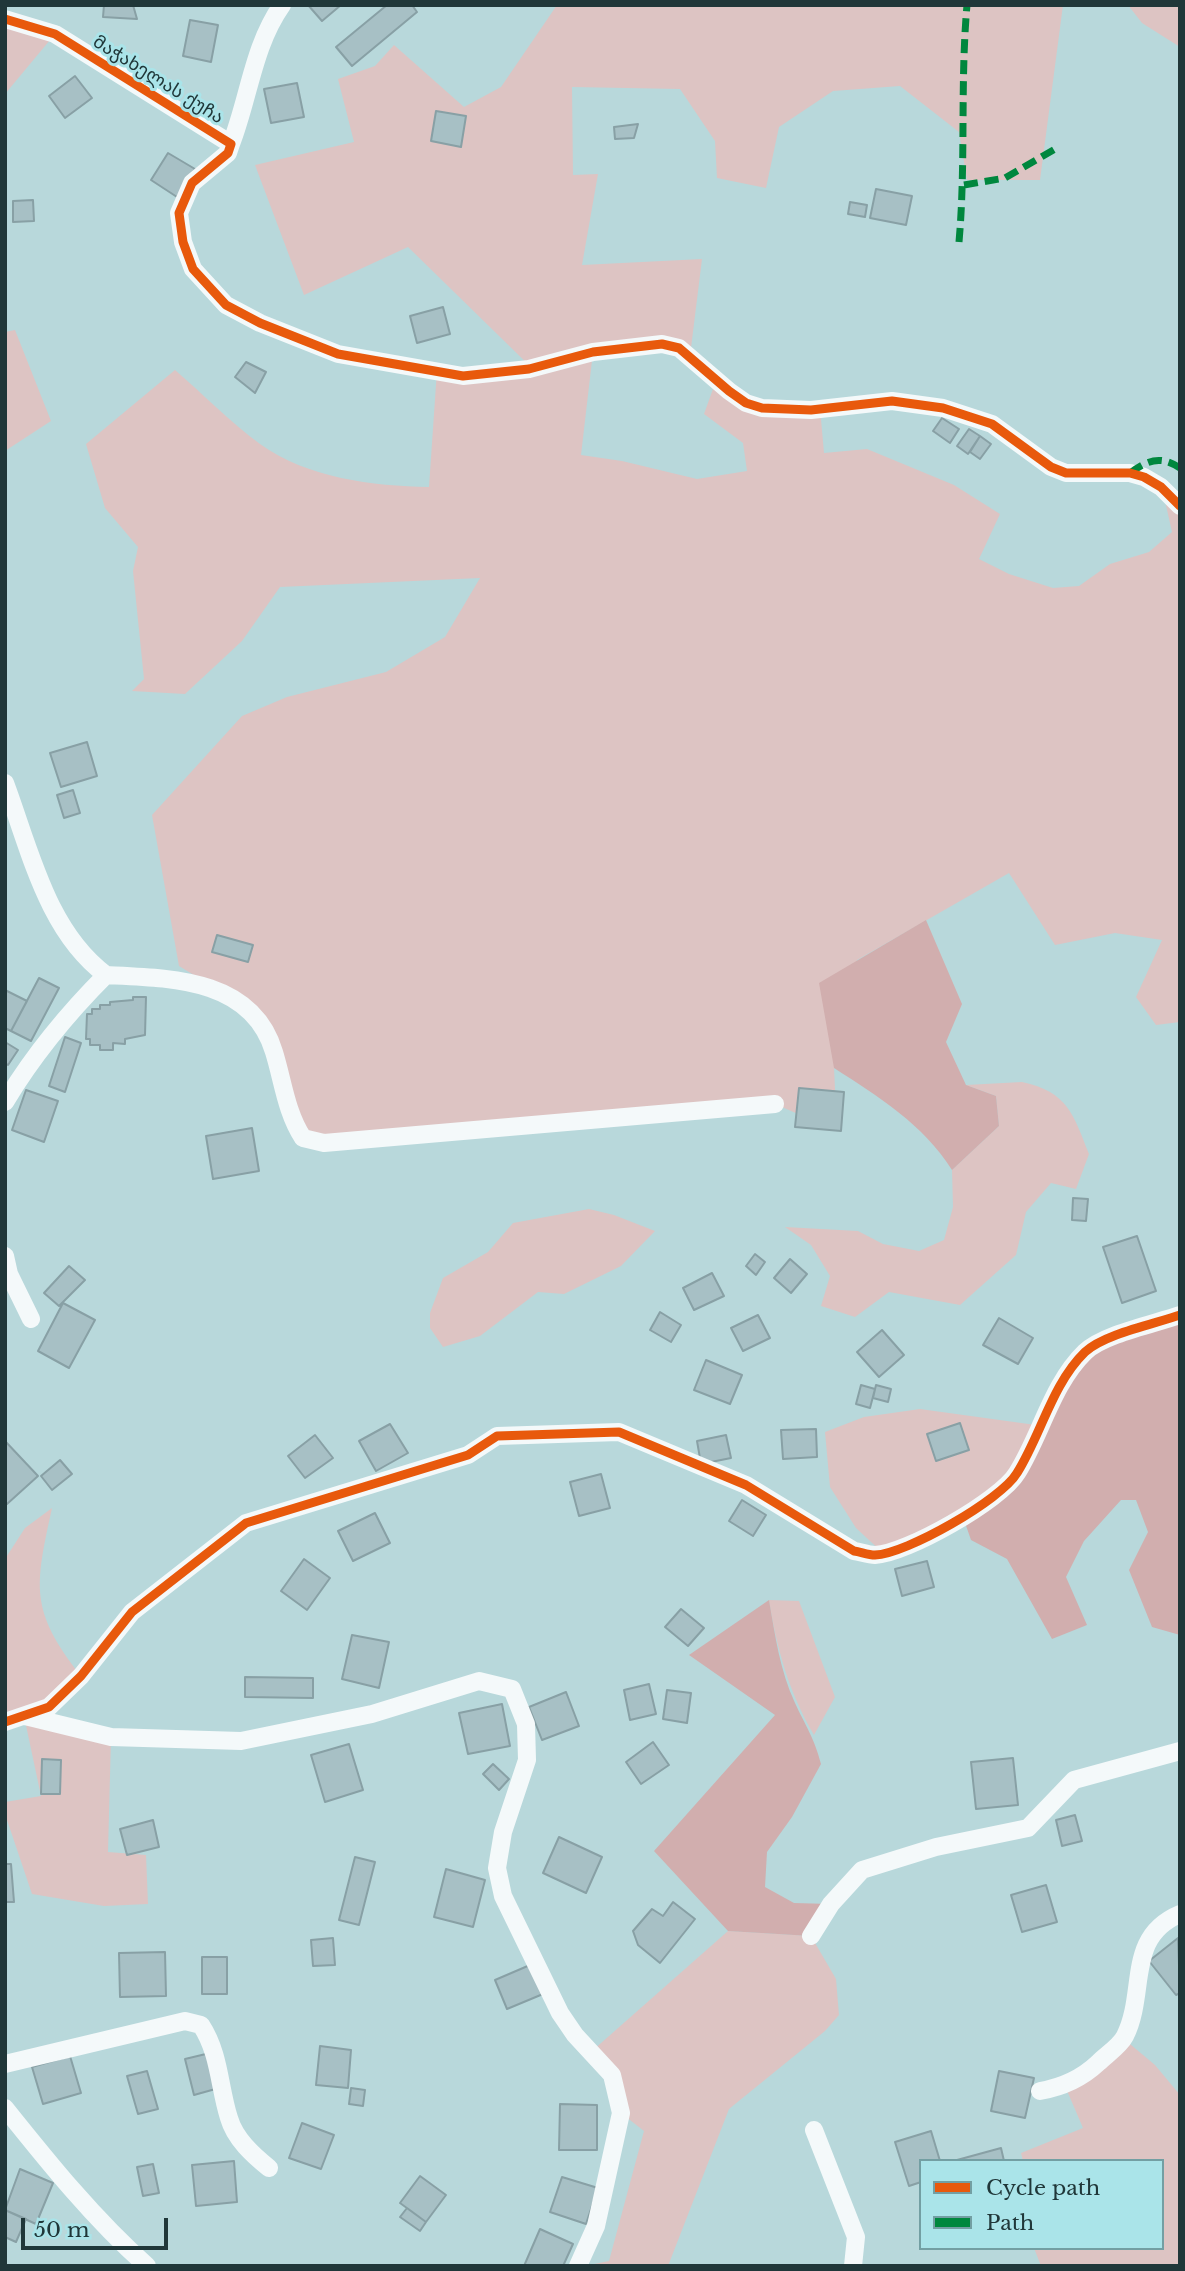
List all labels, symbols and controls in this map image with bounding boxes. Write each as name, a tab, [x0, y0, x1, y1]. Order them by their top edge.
street label: მაჭახელას ქუჩა	[89, 31, 227, 129]
legend	[919, 2159, 1164, 2250]
text: Cycle path	[986, 2175, 1100, 2201]
scale bar	[24, 2204, 172, 2248]
text: Path	[986, 2210, 1034, 2236]
text: 50 m	[34, 2217, 89, 2243]

